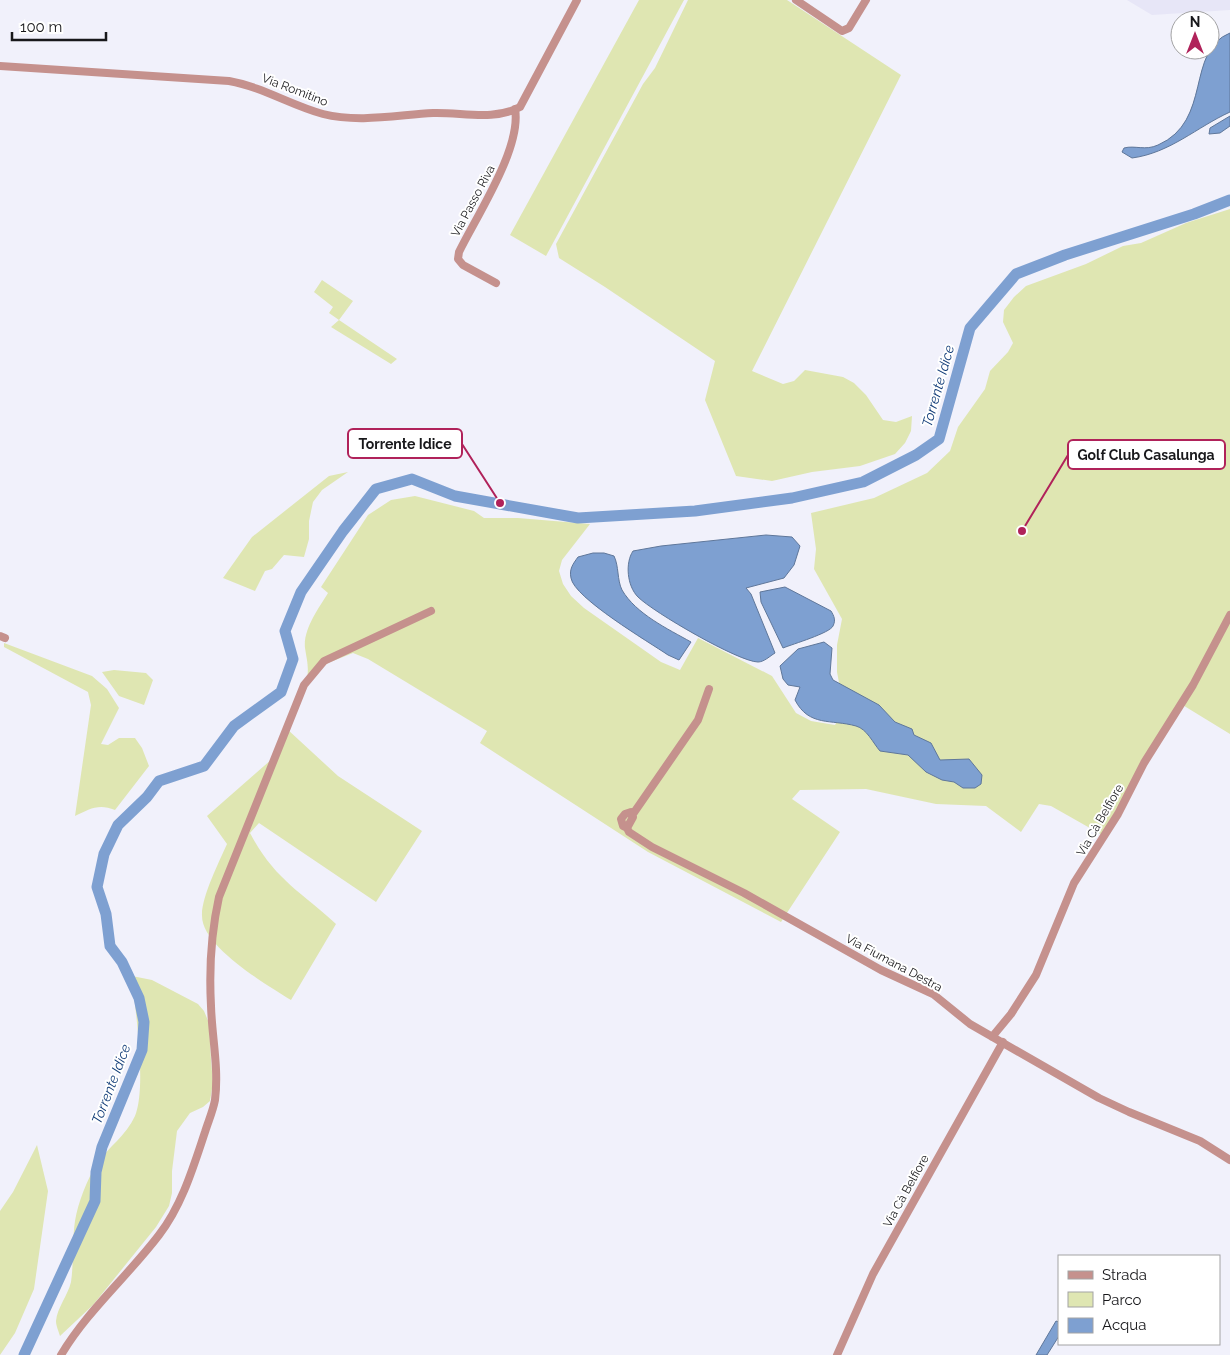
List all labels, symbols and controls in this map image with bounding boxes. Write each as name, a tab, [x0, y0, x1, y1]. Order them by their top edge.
scale bar	[12, 10, 106, 42]
north arrow	[1170, 10, 1220, 60]
text: N	[1190, 14, 1200, 30]
text: 100 m	[20, 18, 62, 36]
street label: Via Romitino	[260, 71, 330, 109]
street label: Via Passo Riva	[448, 163, 498, 239]
water label: Torrente Idice	[919, 343, 957, 429]
callout: Torrente Idice	[348, 429, 462, 458]
text: Torrente Idice	[358, 436, 452, 452]
callout: Golf Club Casalunga	[1068, 440, 1225, 469]
text: Golf Club Casalunga	[1077, 447, 1215, 463]
street label: Via Cà Belfiore	[1074, 782, 1126, 858]
street label: Via Fiumana Destra	[843, 932, 945, 994]
water label: Torrente Idice	[88, 1041, 134, 1126]
street label: Via Cà Belfiore	[880, 1152, 932, 1230]
legend	[1058, 1255, 1220, 1345]
text: Strada	[1102, 1266, 1147, 1284]
text: Parco	[1102, 1291, 1142, 1309]
text: Acqua	[1102, 1316, 1146, 1334]

